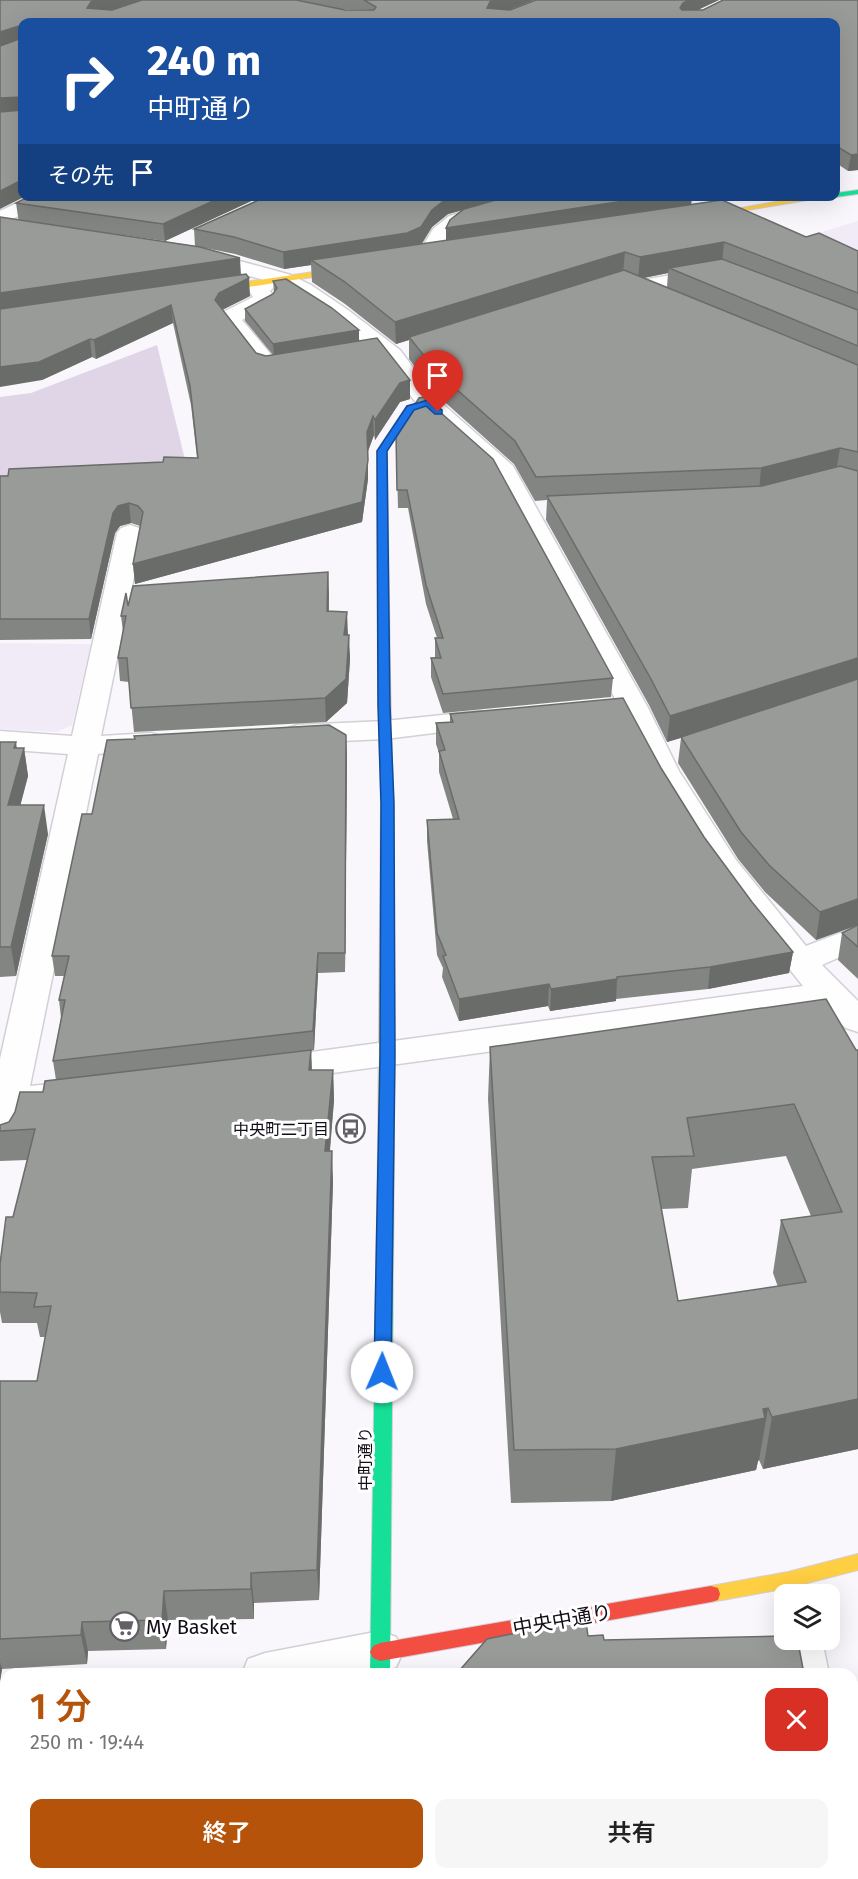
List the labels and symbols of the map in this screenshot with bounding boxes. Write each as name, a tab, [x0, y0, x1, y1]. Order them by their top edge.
pin	[412, 350, 463, 412]
bus stop icon: 中央町二丁目	[334, 1113, 366, 1145]
place label: 中央町二丁目	[233, 1120, 329, 1139]
position arrow	[350, 1340, 414, 1404]
street label: 中町通り	[356, 1427, 375, 1491]
street label: 中央中通り	[511, 1599, 613, 1641]
supermarket icon: My Basket	[109, 1611, 141, 1643]
place label: My Basket	[146, 1615, 238, 1639]

